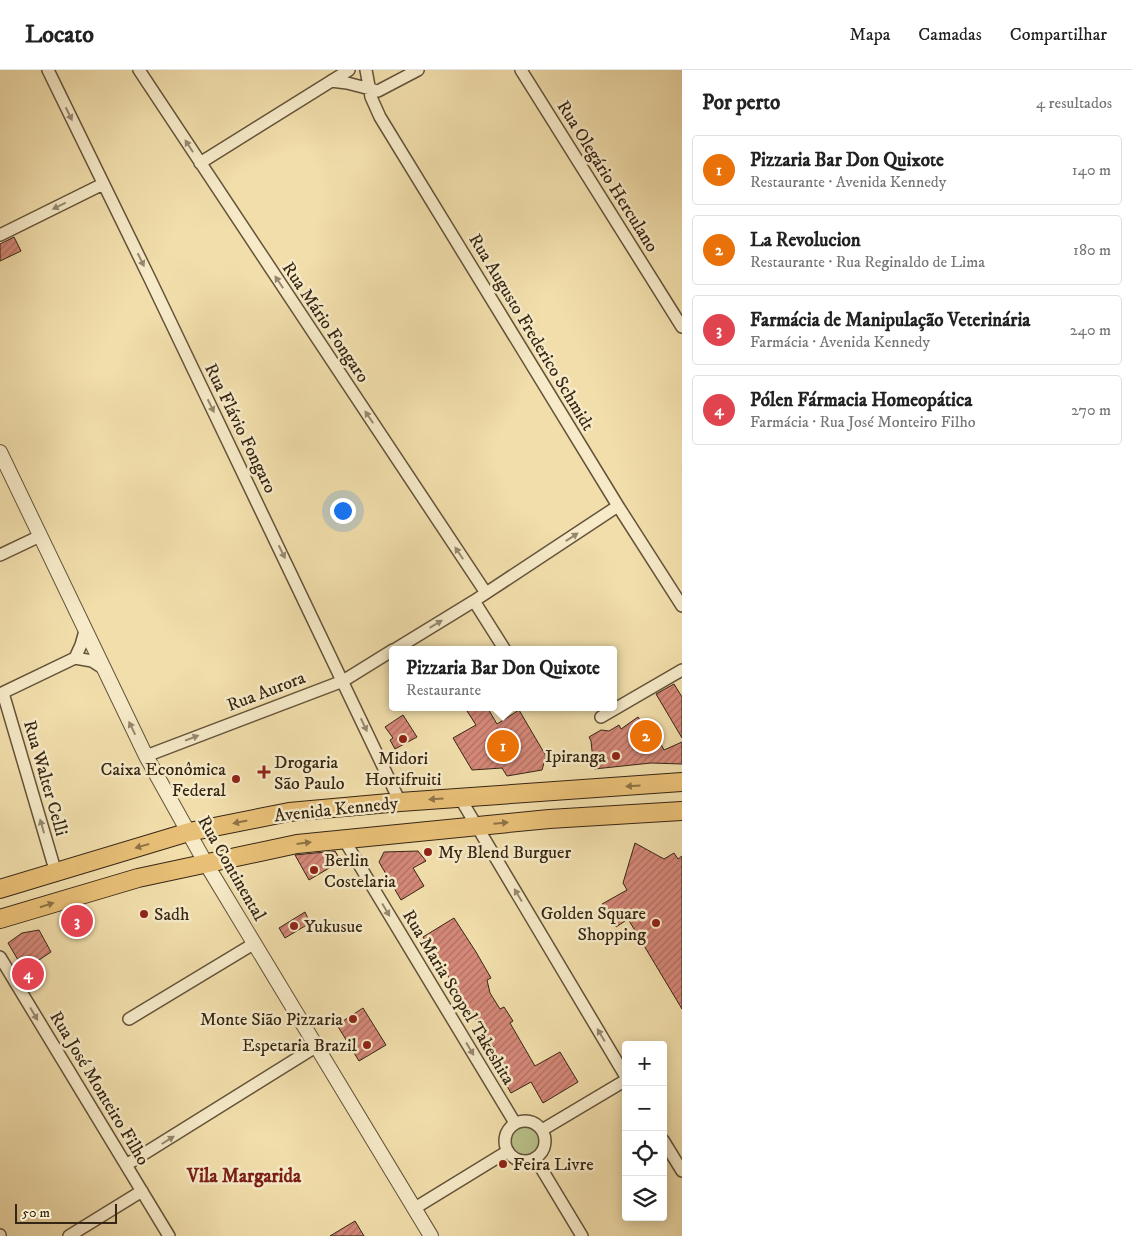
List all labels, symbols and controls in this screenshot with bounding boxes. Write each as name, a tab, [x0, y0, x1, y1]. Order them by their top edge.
text: Locato	[25, 20, 94, 50]
text: Mapa	[850, 24, 890, 46]
text: Camadas	[918, 24, 982, 46]
text: Compartilhar	[1010, 24, 1107, 46]
text: Por perto	[702, 90, 780, 116]
text: 4 resultados	[1036, 93, 1112, 113]
street label: Rua Olegário Herculano	[552, 97, 663, 257]
one-way arrow	[65, 107, 73, 121]
one-way arrow	[185, 140, 194, 153]
text: Pizzaria Bar Don Quixote	[750, 149, 944, 172]
text: 1	[716, 160, 722, 180]
text: 140 m	[1072, 160, 1111, 180]
text: Restaurante · Avenida Kennedy	[750, 172, 946, 192]
one-way arrow	[52, 201, 67, 210]
text: La Revolucion	[750, 229, 861, 252]
street label: Rua Augusto Frederico Schmidt	[463, 230, 599, 435]
text: 2	[715, 240, 723, 260]
text: 180 m	[1073, 240, 1111, 260]
one-way arrow	[137, 252, 145, 267]
text: Restaurante · Rua Reginaldo de Lima	[750, 252, 985, 272]
street label: Rua Mário Fongaro	[277, 258, 374, 387]
one-way arrow	[274, 276, 283, 289]
text: Farmácia de Manipulação Veterinária	[750, 309, 1030, 332]
text: 3	[716, 320, 722, 340]
text: 240 m	[1070, 320, 1111, 340]
text: Farmácia · Avenida Kennedy	[750, 332, 930, 352]
street label: Rua Flávio Fongaro	[199, 360, 281, 497]
text: Pólen Fármacia Homeopática	[750, 389, 972, 412]
one-way arrow	[207, 399, 215, 413]
text: 4	[714, 400, 724, 420]
text: 270 m	[1071, 400, 1111, 420]
one-way arrow	[364, 411, 374, 424]
text: Farmácia · Rua José Monteiro Filho	[750, 412, 976, 432]
your location	[330, 498, 356, 524]
one-way arrow	[566, 532, 579, 541]
one-way arrow	[277, 545, 286, 560]
one-way arrow	[454, 546, 464, 559]
one-way arrow	[429, 620, 442, 629]
popup	[389, 646, 617, 711]
text: Pizzaria Bar Don Quixote	[406, 657, 600, 680]
street label: Rua Aurora	[224, 667, 309, 717]
text: Restaurante	[406, 680, 481, 700]
pin: 2	[630, 717, 662, 755]
street label: Rua Walter Celli	[18, 718, 72, 839]
one-way arrow	[360, 718, 368, 732]
one-way arrow	[128, 721, 136, 735]
pin: 1	[487, 727, 519, 765]
marker: Midori Hortifruiti	[397, 733, 409, 745]
one-way arrow	[184, 734, 199, 741]
place label: Ipiranga	[545, 746, 606, 768]
place label: Midori Hortifruiti	[365, 748, 441, 791]
marker: Ipiranga	[610, 750, 622, 762]
place label: Drogaria São Paulo	[274, 752, 345, 795]
place label: Caixa Econômica Federal	[100, 759, 227, 802]
marker: Drogaria São Paulo	[258, 766, 270, 778]
marker: Caixa Econômica Federal	[230, 773, 242, 785]
one-way arrow	[625, 782, 641, 790]
street label: Avenida Kennedy	[273, 793, 400, 827]
one-way arrow	[428, 796, 444, 804]
street label: Rua Continental	[192, 812, 270, 925]
one-way arrow	[37, 818, 45, 833]
one-way arrow	[232, 818, 248, 826]
one-way arrow	[493, 819, 509, 827]
one-way arrow	[297, 839, 313, 847]
one-way arrow	[134, 842, 149, 850]
place label: My Blend Burguer	[438, 842, 571, 864]
marker: My Blend Burguer	[422, 846, 434, 858]
place label: Berlin Costelaria	[324, 850, 396, 893]
marker: Berlin Costelaria	[308, 864, 320, 876]
one-way arrow	[514, 889, 523, 902]
one-way arrow	[39, 901, 54, 909]
pin: 3	[61, 902, 93, 940]
one-way arrow	[382, 903, 391, 916]
place label: Golden Square Shopping	[541, 903, 646, 946]
place label: Sadh	[154, 904, 190, 926]
street label: Rua Maria Scopel Takeshita	[397, 906, 519, 1089]
marker: Sadh	[138, 908, 150, 920]
place label: Yukusue	[304, 916, 363, 938]
marker: Golden Square Shopping	[650, 917, 662, 929]
marker: Yukusue	[288, 920, 300, 932]
pin: 4	[12, 955, 44, 993]
one-way arrow	[30, 1008, 39, 1021]
street label: Rua José Monteiro Filho	[44, 1008, 154, 1170]
place label: Monte Sião Pizzaria	[200, 1009, 343, 1031]
marker: Monte Sião Pizzaria	[347, 1013, 359, 1025]
one-way arrow	[596, 1028, 605, 1041]
place label: Espetaria Brazil	[242, 1035, 358, 1057]
marker: Espetaria Brazil	[361, 1039, 373, 1051]
map controls	[622, 1041, 667, 1221]
button: +	[622, 1041, 667, 1086]
one-way arrow	[465, 1043, 474, 1056]
button: −	[622, 1086, 667, 1131]
button: locate	[622, 1131, 667, 1176]
one-way arrow	[161, 1135, 174, 1144]
place label: Feira Livre	[513, 1154, 594, 1176]
marker: Feira Livre	[497, 1158, 509, 1170]
district label: Vila Margarida	[186, 1165, 302, 1188]
button: layers	[622, 1176, 667, 1221]
scale bar	[15, 1201, 118, 1224]
text: 50 m	[22, 1204, 50, 1222]

